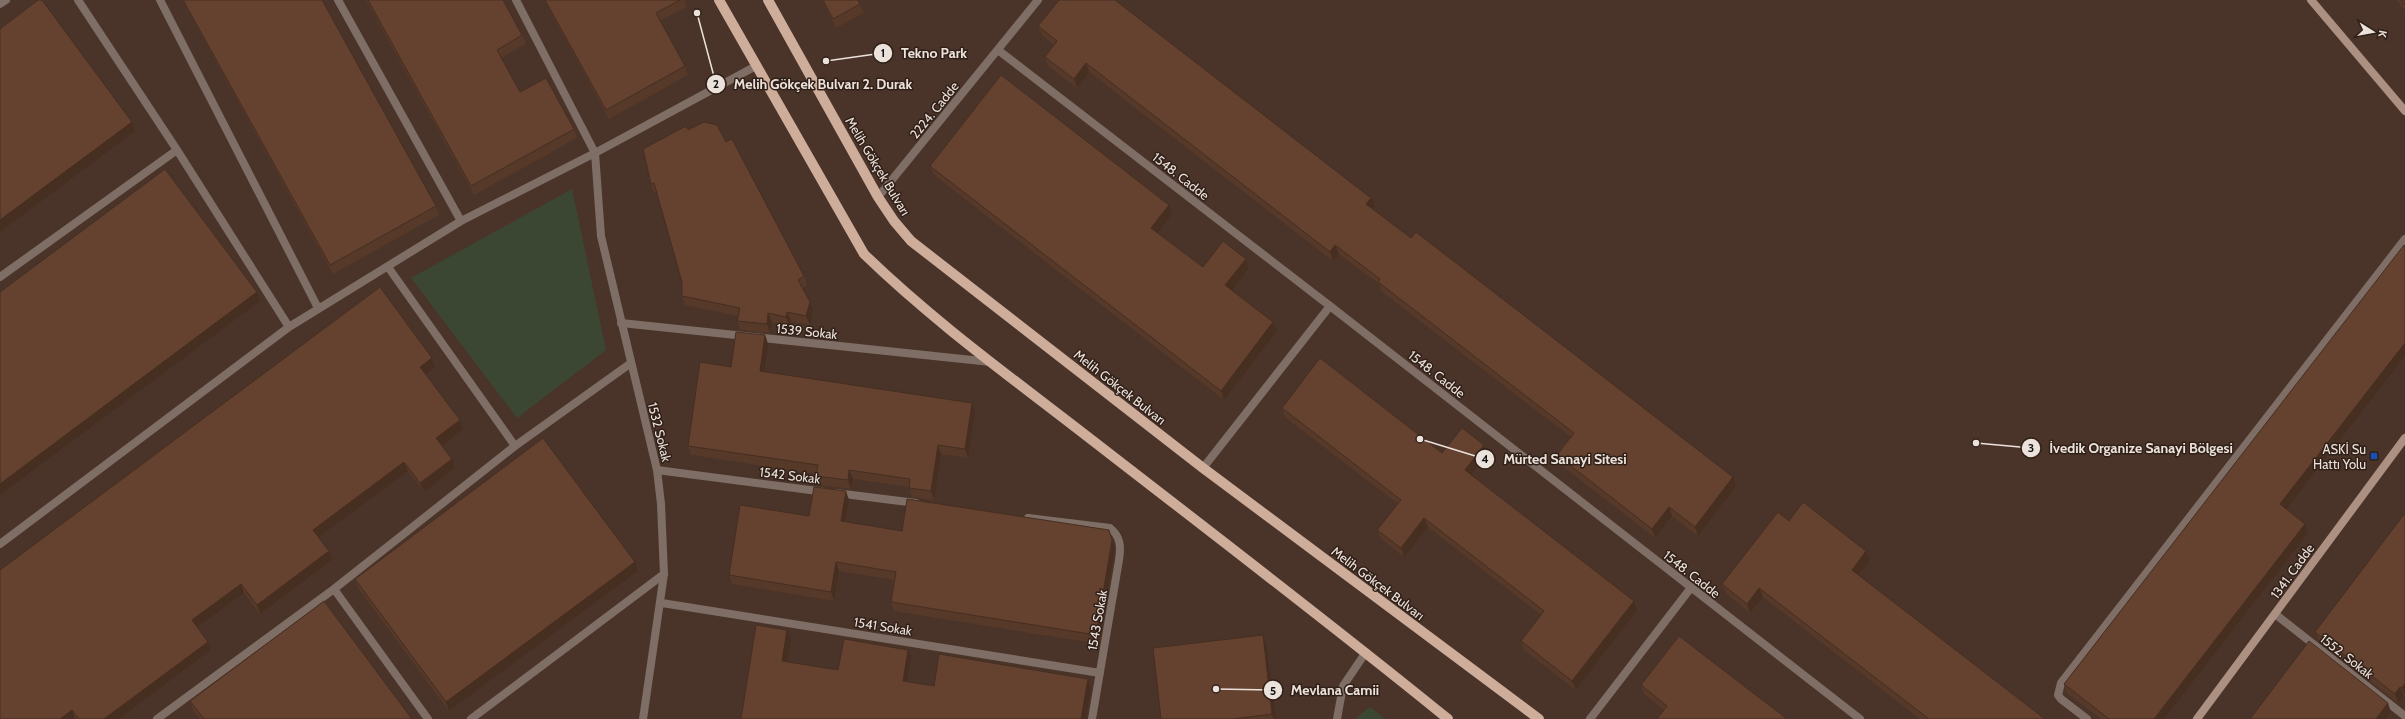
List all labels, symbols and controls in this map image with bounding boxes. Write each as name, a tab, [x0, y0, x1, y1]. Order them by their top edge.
north arrow	[2353, 12, 2393, 52]
text: K	[2375, 29, 2390, 39]
callout: Tekno Park	[873, 40, 976, 66]
text: Tekno Park	[901, 44, 967, 62]
text: 1	[881, 45, 885, 60]
callout: Melih Gökçek Bulvarı 2. Durak	[706, 71, 921, 97]
text: Melih Gökçek Bulvarı 2. Durak	[734, 75, 912, 93]
text: 2	[713, 76, 719, 91]
street label: 2224. Cadde	[906, 78, 962, 142]
street label: Melih Gökçek Bulvarı	[842, 114, 914, 218]
street label: 1548. Cadde	[1149, 149, 1213, 203]
street label: 1539 Sokak	[776, 320, 838, 342]
street label: Melih Gökçek Bulvarı	[1071, 346, 1169, 428]
street label: 1548. Cadde	[1405, 347, 1469, 401]
street label: 1532 Sokak	[645, 401, 675, 464]
callout: İvedik Organize Sanayi Bölgesi	[2021, 435, 2241, 461]
text: İvedik Organize Sanayi Bölgesi	[2049, 439, 2233, 457]
text: 3	[2028, 440, 2034, 455]
place label: ASKİ Su Hattı Yolu	[2313, 441, 2366, 472]
callout: Mürted Sanayi Sitesi	[1475, 446, 1634, 472]
text: Mürted Sanayi Sitesi	[1503, 450, 1627, 468]
text: 4	[1481, 451, 1489, 466]
marker: ASKİ Su Hattı Yolu	[2369, 451, 2379, 461]
street label: 1542 Sokak	[759, 463, 821, 487]
street label: 1341. Cadde	[2267, 540, 2317, 602]
street label: Melih Gökçek Bulvarı	[1328, 543, 1428, 623]
street label: 1548. Cadde	[1660, 547, 1724, 601]
street label: 1543 Sokak	[1084, 588, 1110, 652]
street label: 1541 Sokak	[853, 614, 913, 639]
street label: 1552. Sokak	[2317, 630, 2377, 682]
callout: Mevlana Camii	[1263, 677, 1387, 703]
text: Mevlana Camii	[1291, 681, 1379, 699]
text: 5	[1270, 683, 1276, 698]

